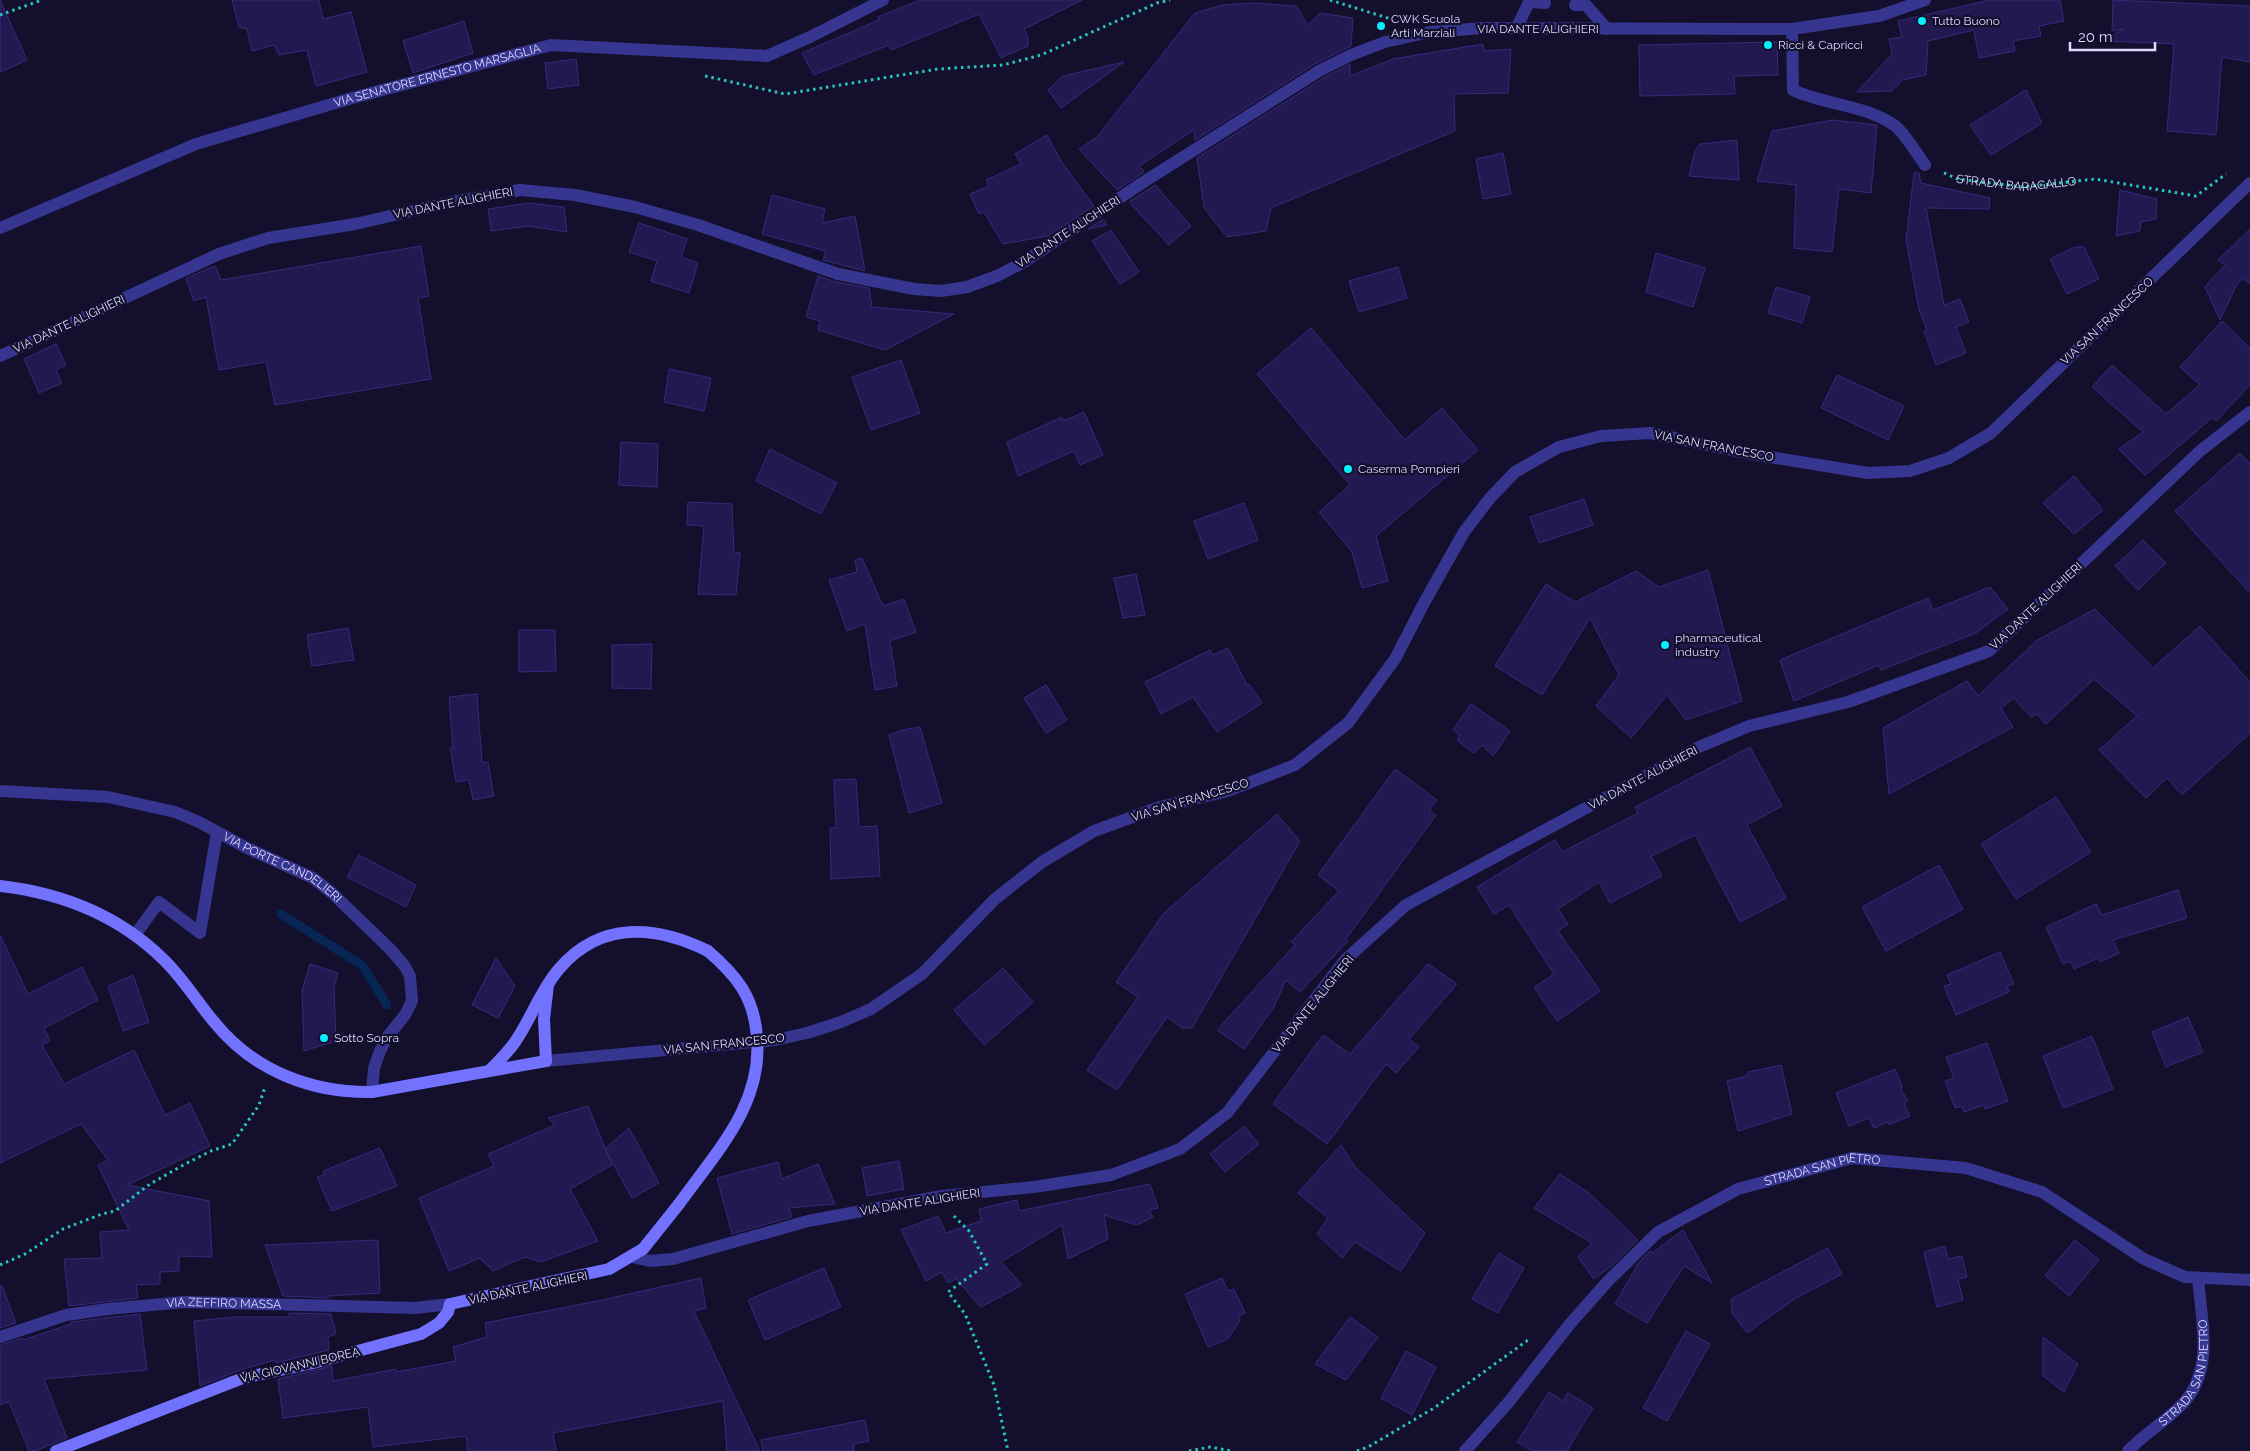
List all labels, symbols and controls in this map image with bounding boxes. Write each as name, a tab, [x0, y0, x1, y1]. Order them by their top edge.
place label: CWK Scuola Arti Marziali	[1391, 12, 1460, 40]
place label: Tutto Buono	[1932, 14, 2000, 28]
marker: Tutto Buono	[1916, 15, 1928, 27]
marker: CWK Scuola Arti Marziali	[1375, 20, 1387, 32]
scale bar	[2070, 20, 2155, 52]
street label: VIA DANTE ALIGHIERI	[1477, 22, 1599, 36]
text: 20 m	[2078, 28, 2113, 46]
place label: Ricci & Capricci	[1778, 38, 1863, 52]
marker: Ricci & Capricci	[1762, 39, 1774, 51]
street label: VIA SENATORE ERNESTO MARSAGLIA	[332, 41, 542, 110]
street label: STRADA BARAGALLO	[1956, 172, 2077, 194]
street label: VIA DANTE ALIGHIERI	[392, 185, 514, 221]
street label: VIA DANTE ALIGHIERI	[1013, 193, 1123, 271]
street label: VIA SAN FRANCESCO	[2058, 274, 2156, 368]
street label: VIA DANTE ALIGHIERI	[11, 292, 127, 356]
street label: VIA SAN FRANCESCO	[1653, 428, 1775, 464]
place label: Caserma Pompieri	[1358, 462, 1460, 476]
marker: Caserma Pompieri	[1342, 463, 1354, 475]
street label: VIA DANTE ALIGHIERI	[1987, 559, 2085, 653]
place label: pharmaceutical industry	[1675, 631, 1762, 659]
marker: pharmaceutical industry	[1659, 639, 1671, 651]
street label: VIA DANTE ALIGHIERI	[1586, 743, 1700, 813]
street label: VIA SAN FRANCESCO	[1130, 776, 1250, 824]
street label: VIA PORTE CANDELIERI	[221, 829, 344, 905]
street label: VIA DANTE ALIGHIERI	[1269, 952, 1357, 1056]
place label: Sotto Sopra	[334, 1031, 399, 1045]
street label: VIA SAN FRANCESCO	[663, 1031, 785, 1057]
marker: Sotto Sopra	[318, 1032, 330, 1044]
street label: STRADA SAN PIETRO	[1763, 1151, 1881, 1189]
street label: VIA DANTE ALIGHIERI	[859, 1186, 981, 1218]
street label: VIA DANTE ALIGHIERI	[467, 1269, 589, 1307]
street label: VIA ZEFFIRO MASSA	[166, 1295, 281, 1312]
street label: STRADA SAN PIETRO	[2156, 1319, 2211, 1429]
street label: VIA GIOVANNI BOREA	[239, 1344, 361, 1386]

